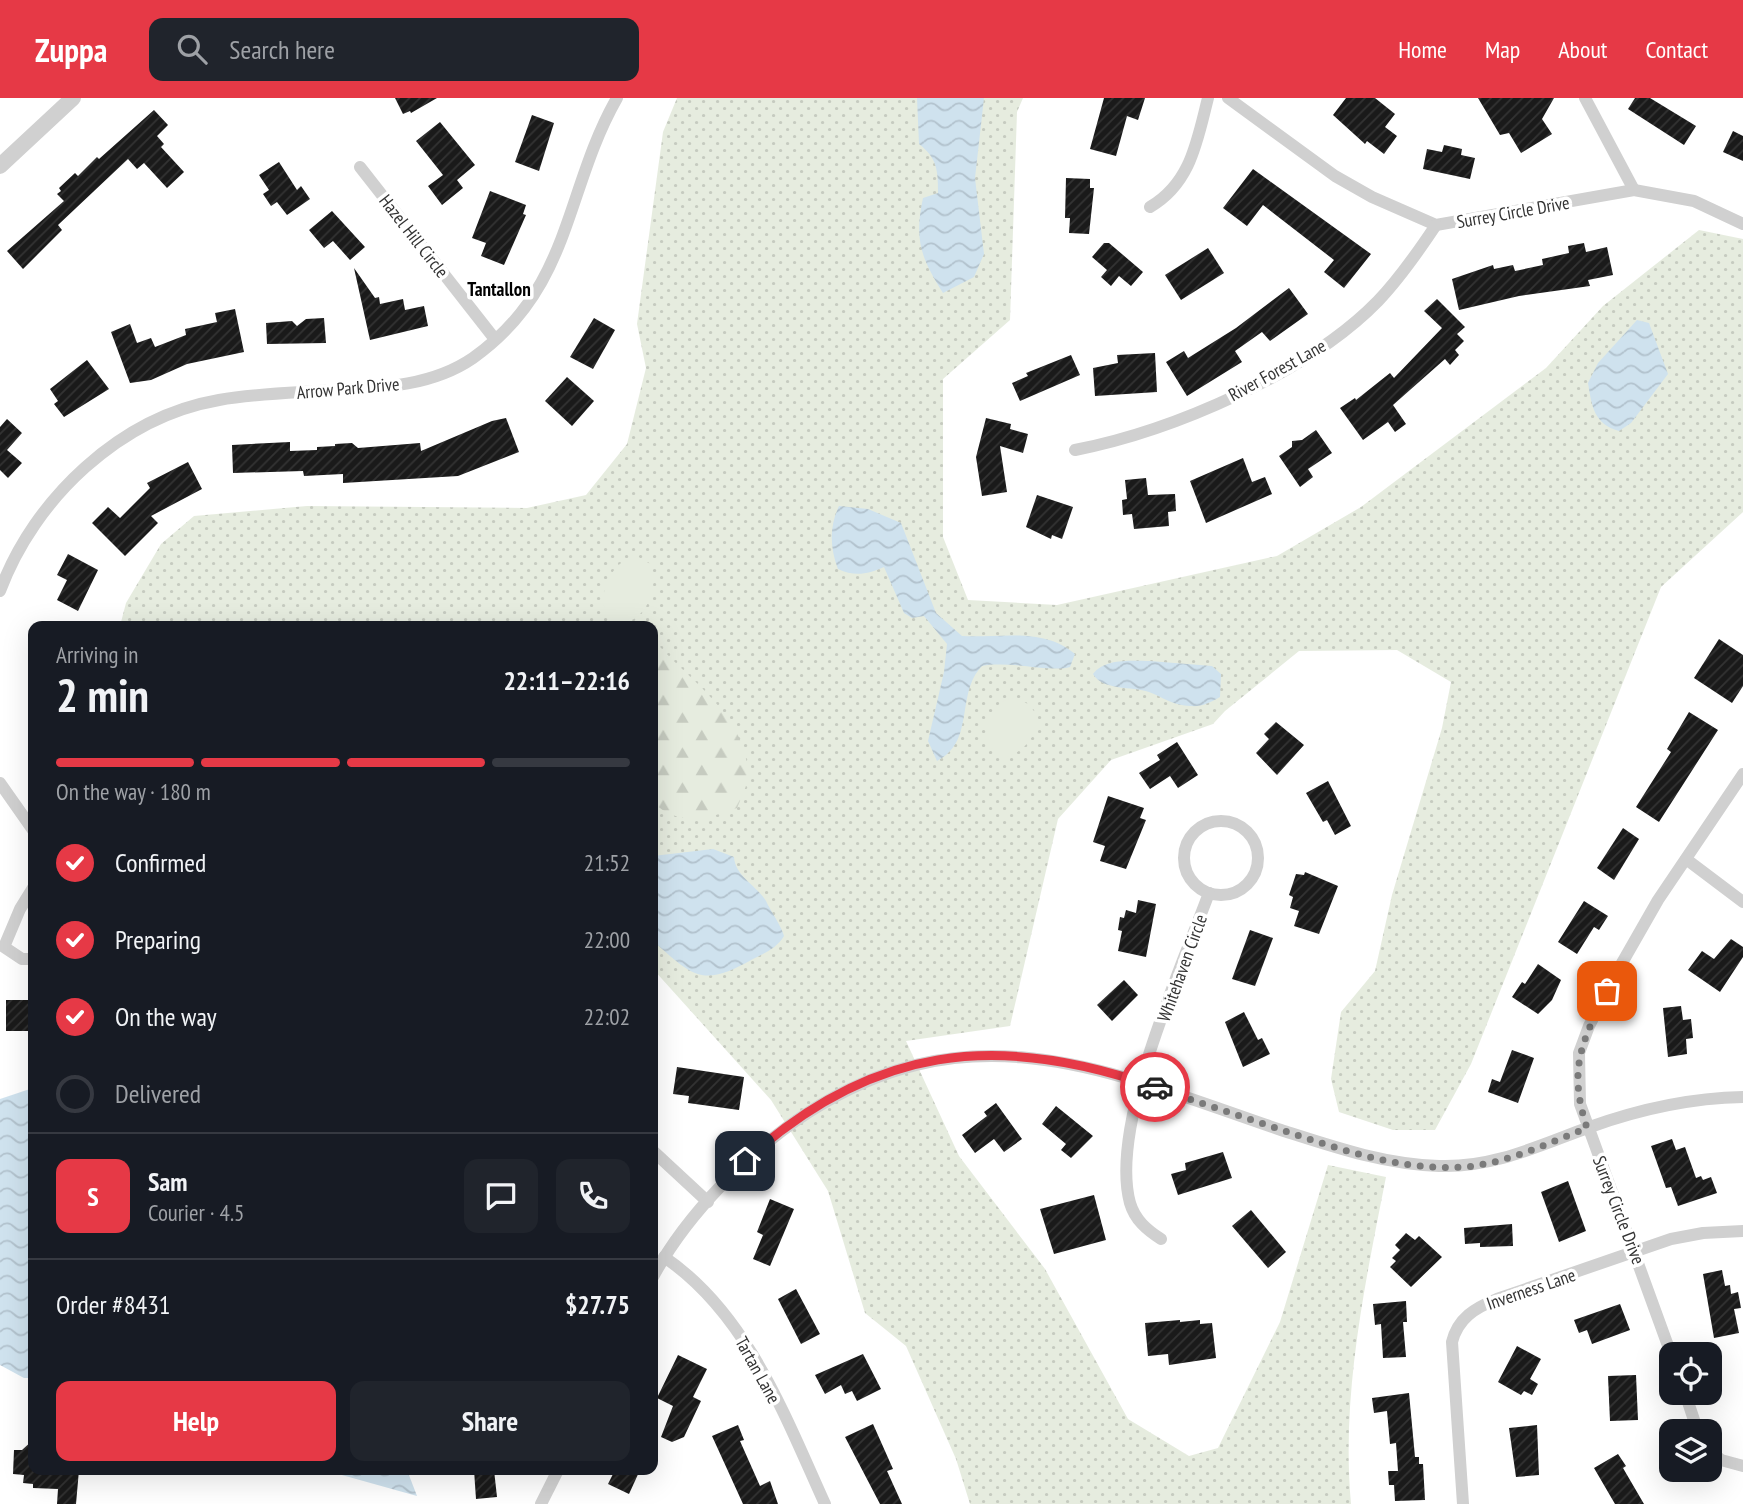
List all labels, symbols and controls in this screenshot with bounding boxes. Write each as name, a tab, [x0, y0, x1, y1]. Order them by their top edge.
search box	[149, 18, 639, 81]
text: Zuppa	[35, 28, 107, 71]
icon: search	[173, 30, 211, 68]
text: Search here	[229, 33, 335, 66]
text: Home	[1398, 34, 1447, 65]
text: Map	[1485, 34, 1520, 65]
text: About	[1558, 34, 1607, 65]
text: Contact	[1645, 34, 1708, 65]
street label: Hazel Hill Circle	[374, 190, 454, 282]
street label: Surrey Circle Drive	[1455, 191, 1571, 233]
district label: Tantallon	[467, 277, 531, 301]
street label: River Forest Lane	[1224, 334, 1330, 406]
street label: Arrow Park Drive	[296, 372, 400, 404]
text: Arriving in	[56, 640, 138, 669]
text: 22:11–22:16	[503, 664, 630, 697]
text: 2 min	[56, 665, 149, 725]
text: On the way · 180 m	[56, 777, 211, 806]
icon: check	[56, 844, 94, 882]
text: Confirmed	[115, 846, 206, 879]
text: 21:52	[584, 848, 630, 877]
street label: Whitehaven Circle	[1152, 911, 1212, 1025]
icon: check	[56, 921, 94, 959]
text: Preparing	[115, 923, 201, 956]
text: 22:00	[584, 925, 630, 954]
pin	[1577, 961, 1637, 1021]
icon: bag	[1588, 972, 1626, 1010]
icon: check	[56, 998, 94, 1036]
text: On the way	[115, 1000, 217, 1033]
text: 22:02	[584, 1002, 630, 1031]
courier	[1120, 1052, 1190, 1122]
icon: car	[1136, 1068, 1174, 1106]
text: Delivered	[115, 1077, 201, 1110]
pin	[715, 1131, 775, 1191]
icon: home	[726, 1142, 764, 1180]
street label: Surrey Circle Drive	[1588, 1153, 1650, 1267]
button: chat	[464, 1159, 538, 1233]
button: phone	[556, 1159, 630, 1233]
text: Sam	[148, 1165, 187, 1198]
text: S	[87, 1180, 99, 1213]
text: Courier · 4.5	[148, 1198, 244, 1227]
street label: Inverness Lane	[1484, 1263, 1578, 1315]
text: Order #8431	[56, 1288, 171, 1321]
text: $27.75	[565, 1288, 630, 1321]
street label: Tartan Lane	[730, 1333, 786, 1407]
map controls	[1659, 1342, 1722, 1482]
button: locate	[1659, 1342, 1722, 1405]
button: Help	[56, 1381, 336, 1461]
button: Share	[350, 1381, 630, 1461]
button: layers	[1659, 1419, 1722, 1482]

